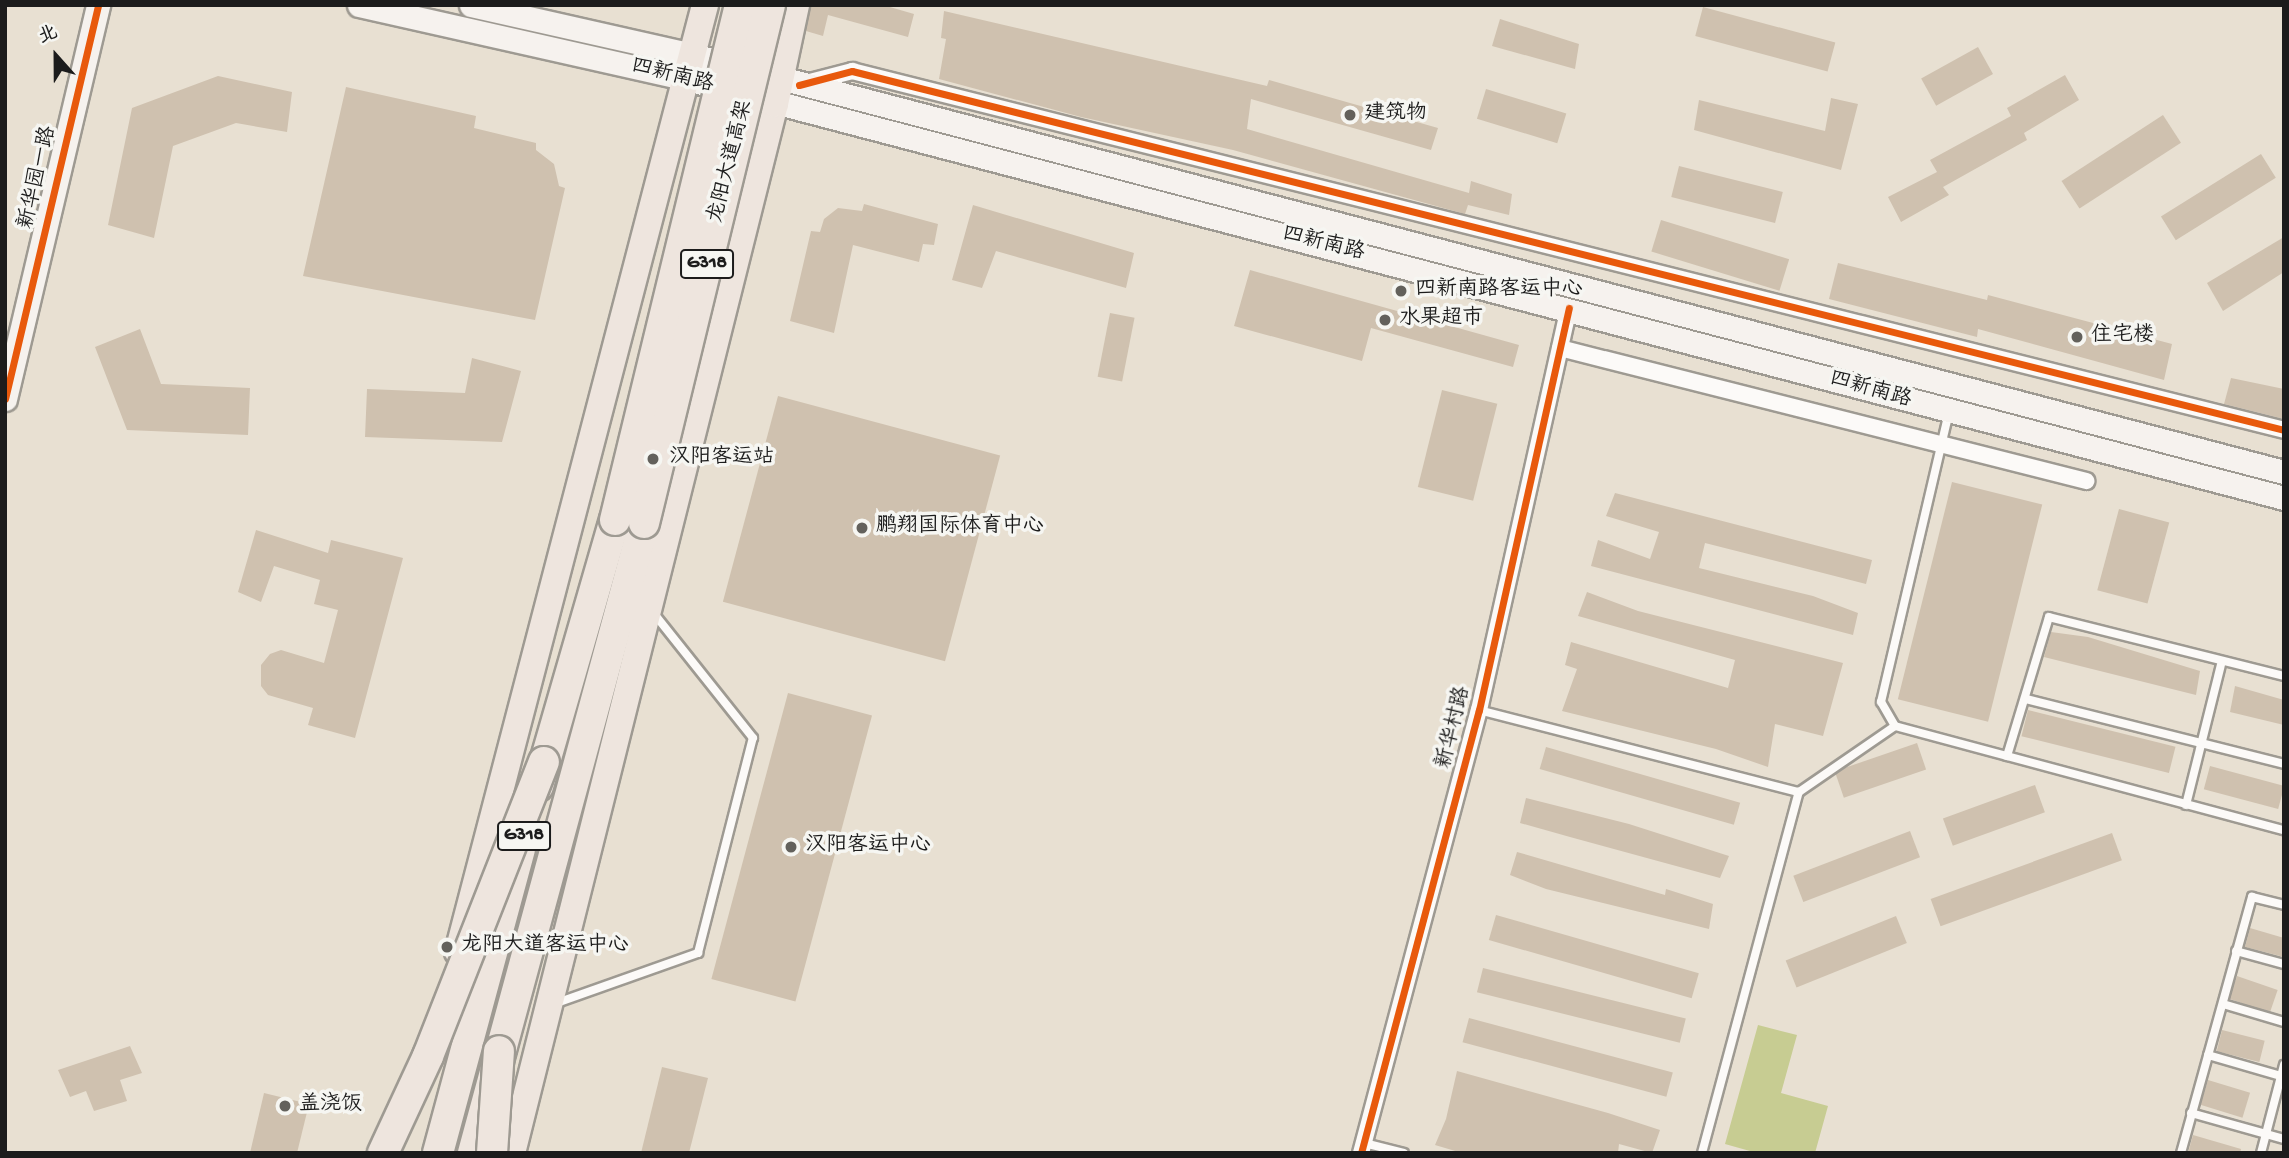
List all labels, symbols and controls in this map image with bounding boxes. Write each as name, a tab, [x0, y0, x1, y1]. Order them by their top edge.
north arrow	[21, 21, 91, 91]
text: 北	[35, 22, 61, 50]
street label: 四新南路	[628, 55, 716, 99]
street label: 龙阳大道高架	[705, 98, 759, 226]
place label: 建筑物	[1364, 102, 1427, 128]
marker: 建筑物	[1342, 107, 1358, 123]
street label: 新华园一路	[15, 124, 63, 232]
street label: 四新南路	[1279, 223, 1367, 267]
road number: G318	[679, 248, 735, 280]
place label: 四新南路客运中心	[1415, 278, 1583, 304]
marker: 四新南路客运中心	[1393, 283, 1409, 299]
place label: 水果超市	[1399, 307, 1483, 333]
marker: 水果超市	[1377, 312, 1393, 328]
place label: 住宅楼	[2091, 324, 2154, 350]
marker: 住宅楼	[2069, 329, 2085, 345]
street label: 四新南路	[1826, 367, 1914, 415]
place label: 汉阳客运站	[669, 446, 774, 472]
marker: 汉阳客运站	[643, 449, 663, 469]
place label: 鹏翔国际体育中心	[876, 515, 1044, 541]
marker: 鹏翔国际体育中心	[854, 520, 870, 536]
street label: 新华村路	[1433, 684, 1477, 772]
road number: G318	[496, 820, 552, 852]
place label: 汉阳客运中心	[805, 834, 931, 860]
marker: 汉阳客运中心	[783, 839, 799, 855]
place label: 龙阳大道客运中心	[461, 934, 629, 960]
marker: 龙阳大道客运中心	[439, 939, 455, 955]
place label: 盖浇饭	[299, 1093, 362, 1119]
marker: 盖浇饭	[277, 1098, 293, 1114]

